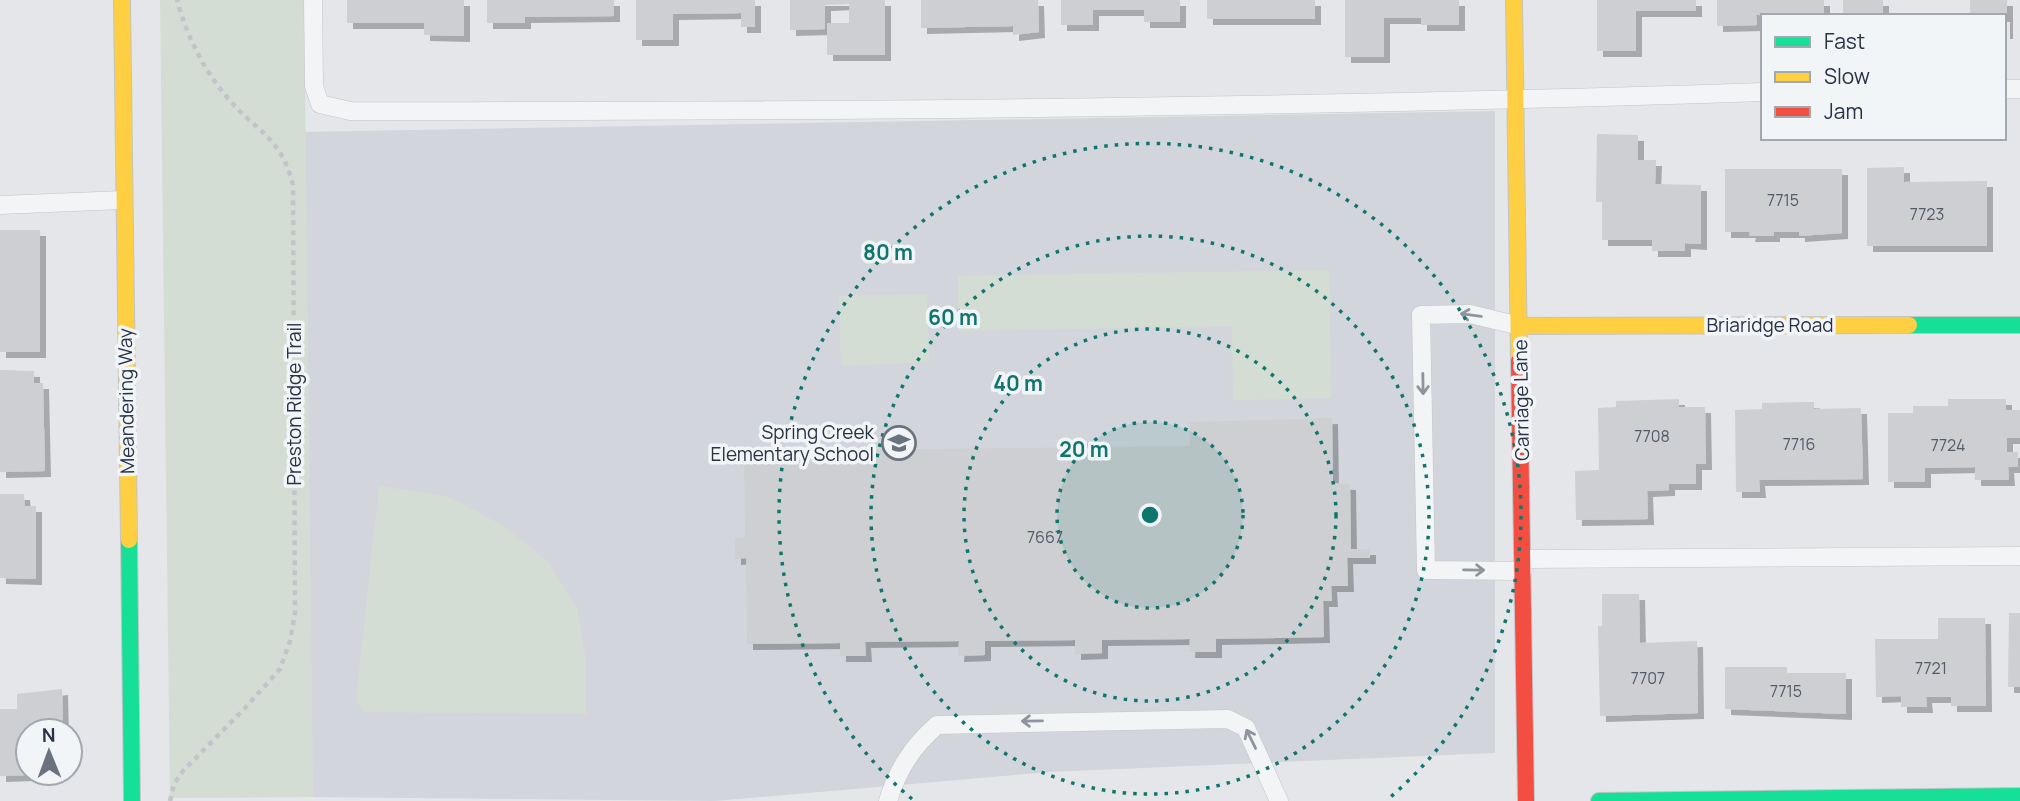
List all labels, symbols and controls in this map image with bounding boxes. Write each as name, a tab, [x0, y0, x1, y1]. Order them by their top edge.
legend	[1761, 14, 2006, 140]
text: Fast	[1824, 27, 1865, 55]
text: Slow	[1824, 62, 1870, 90]
text: Jam	[1824, 97, 1863, 125]
house number: 7715	[1767, 189, 1799, 211]
house number: 7723	[1910, 203, 1944, 225]
text: 80 m	[863, 238, 913, 266]
text: 60 m	[928, 303, 978, 331]
one-way arrow	[1460, 309, 1483, 322]
street label: Briaridge Road	[1706, 312, 1834, 338]
street label: Preston Ridge Trail	[281, 323, 307, 485]
street label: Meandering Way	[112, 328, 140, 474]
street label: Carriage Lane	[1507, 339, 1535, 461]
text: 40 m	[993, 369, 1043, 397]
one-way arrow	[1416, 372, 1429, 395]
place label: Spring Creek Elementary School	[711, 419, 875, 467]
school or university icon: Spring Creek Elementary School	[880, 424, 918, 462]
house number: 7708	[1634, 425, 1670, 447]
house number: 7716	[1783, 433, 1815, 455]
house number: 7724	[1931, 434, 1965, 456]
text: 20 m	[1059, 435, 1109, 463]
centre of rings	[1138, 503, 1162, 527]
house number: 7667	[1027, 526, 1063, 548]
one-way arrow	[1463, 564, 1486, 577]
house number: 7721	[1915, 657, 1947, 679]
house number: 7707	[1631, 667, 1665, 689]
house number: 7715	[1770, 680, 1802, 702]
one-way arrow	[1021, 715, 1044, 728]
north arrow	[14, 717, 84, 787]
text: N	[42, 722, 56, 748]
one-way arrow	[1243, 729, 1257, 750]

